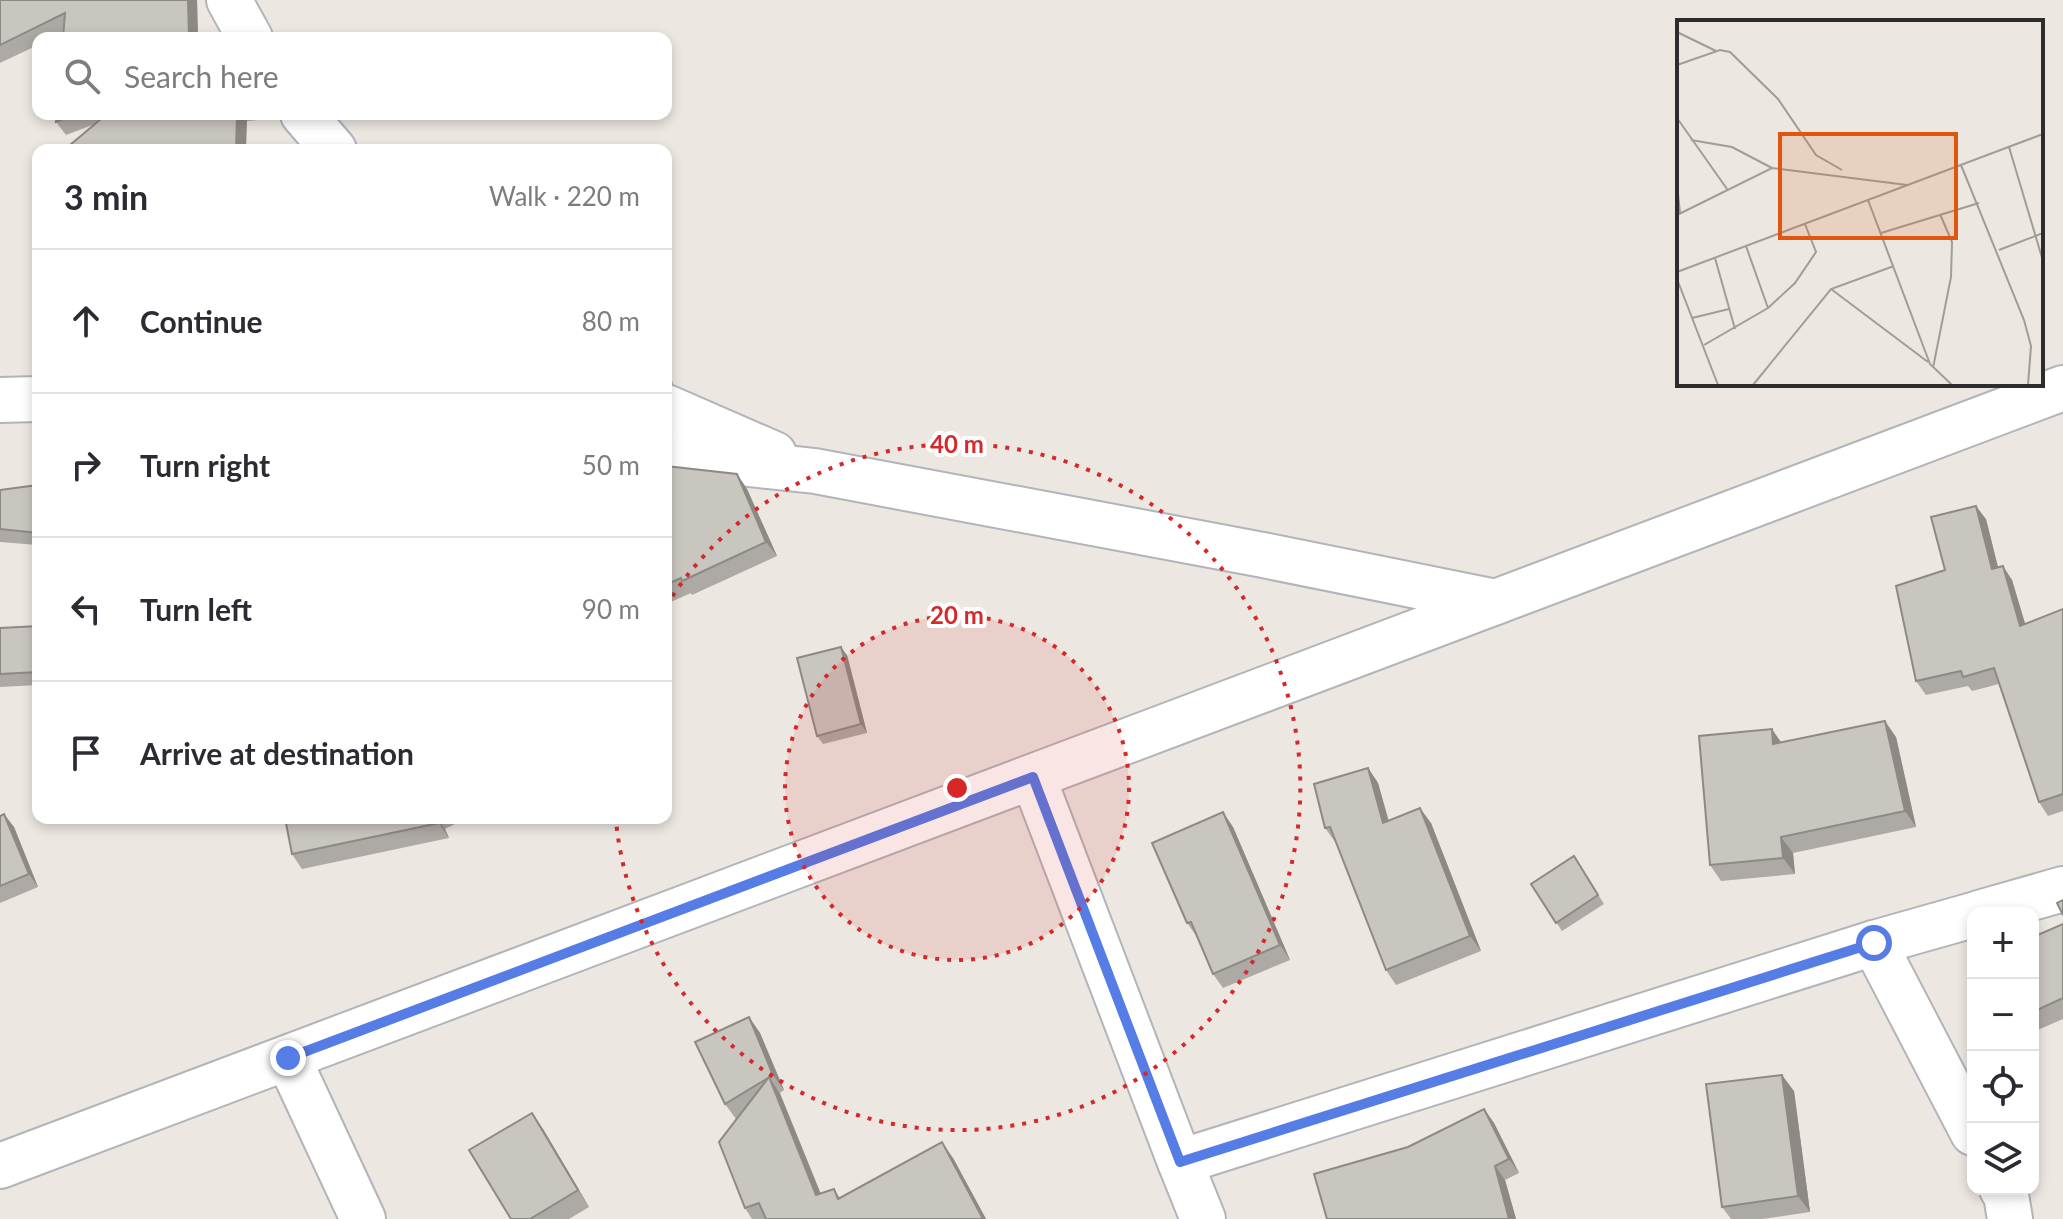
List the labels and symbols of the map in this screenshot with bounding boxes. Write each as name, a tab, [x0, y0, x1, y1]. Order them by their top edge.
inset map	[1677, 20, 2043, 386]
text: 40 m	[930, 429, 984, 458]
text: 20 m	[930, 600, 984, 629]
centre of rings	[943, 774, 971, 802]
route start	[1856, 925, 1892, 961]
route end	[270, 1040, 306, 1076]

